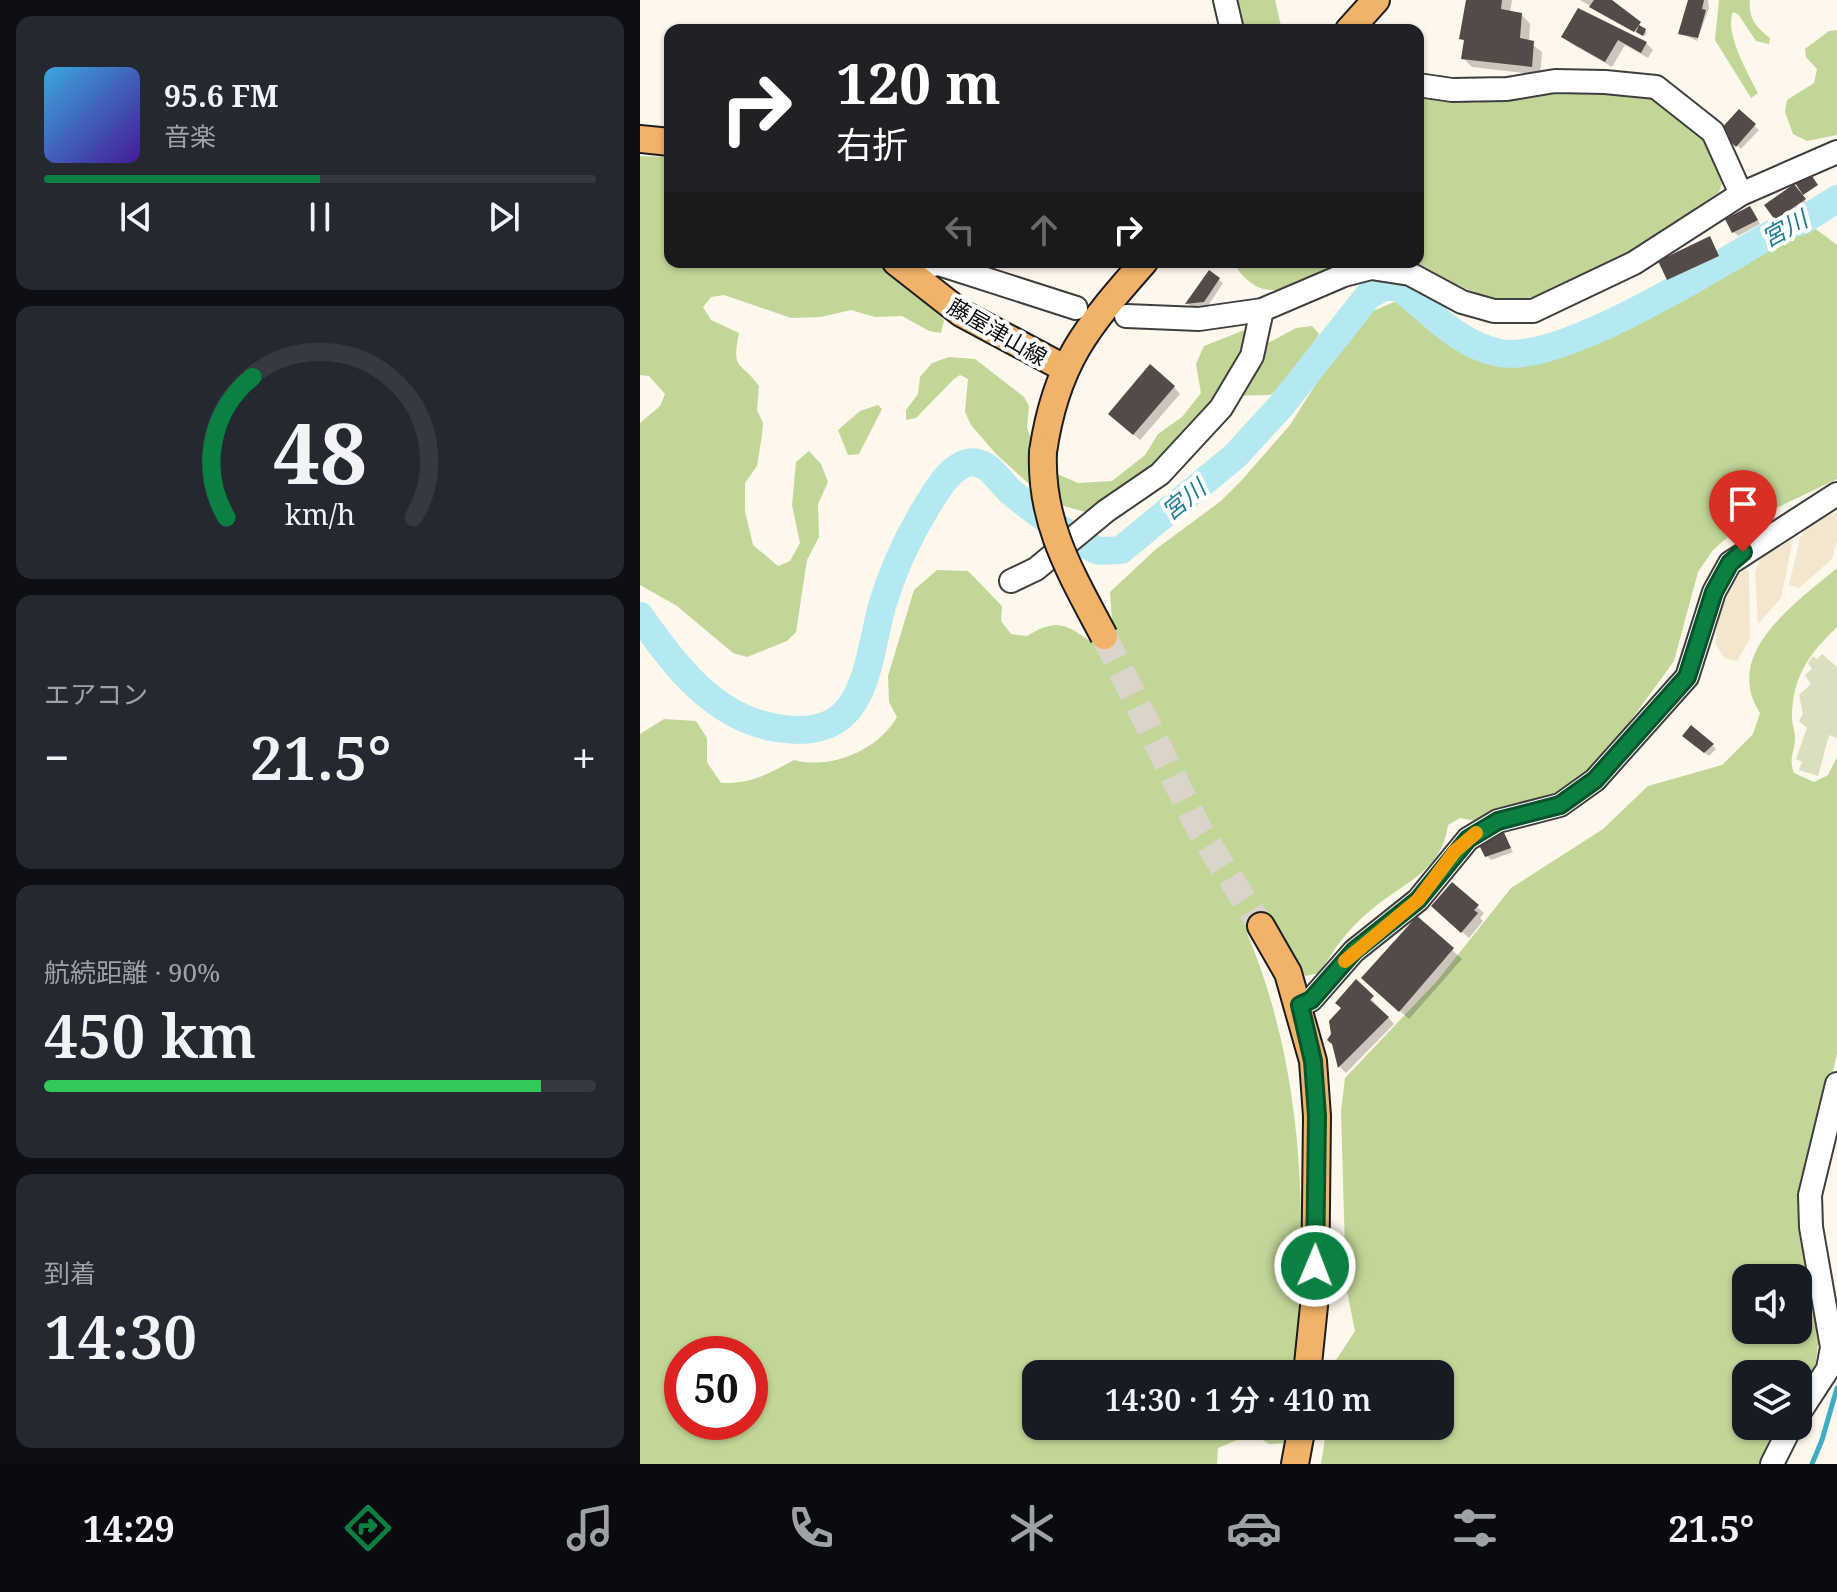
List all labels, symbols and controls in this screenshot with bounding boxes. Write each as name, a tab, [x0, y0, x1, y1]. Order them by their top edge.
text: 120 m	[836, 44, 1001, 120]
icon: right	[704, 56, 808, 160]
text: 95.6 FM	[164, 75, 279, 116]
text: 音楽	[164, 118, 216, 154]
text: 右折	[836, 120, 908, 169]
icon: previous	[114, 195, 158, 239]
icon: pause	[298, 195, 342, 239]
icon: next	[482, 195, 526, 239]
water label: 宮川	[1755, 200, 1816, 254]
icon: left	[938, 208, 982, 252]
icon: ahead	[1022, 208, 1066, 252]
icon: right	[1106, 208, 1150, 252]
street label: 藤屋津山線	[943, 291, 1053, 371]
text: 48	[273, 395, 367, 508]
water label: 宮川	[1154, 469, 1214, 527]
pin	[1709, 470, 1777, 552]
icon: arrive	[1721, 482, 1765, 526]
text: km/h	[285, 495, 355, 534]
text: エアコン	[44, 676, 148, 712]
text: 21.5°	[249, 716, 391, 798]
text: −	[44, 727, 69, 787]
text: +	[571, 727, 596, 787]
text: 航続距離 · 90%	[44, 954, 220, 990]
text: 450 km	[44, 994, 256, 1076]
position arrow	[1273, 1224, 1357, 1308]
text: 到着	[44, 1255, 96, 1291]
map controls	[1732, 1264, 1812, 1440]
button: sound	[1732, 1264, 1812, 1344]
text: 14:30	[44, 1295, 197, 1377]
speed limit sign: 50	[664, 1336, 768, 1440]
button: layers	[1732, 1360, 1812, 1440]
text: 14:30 · 1 分 · 410 m	[1105, 1379, 1371, 1420]
icon: directions	[340, 1500, 396, 1556]
icon: music	[562, 1500, 618, 1556]
icon: phone	[783, 1500, 839, 1556]
icon: climate	[1004, 1500, 1060, 1556]
icon: car	[1226, 1500, 1282, 1556]
icon: filters	[1447, 1500, 1503, 1556]
text: 14:29	[83, 1504, 175, 1553]
text: 21.5°	[1668, 1504, 1754, 1553]

